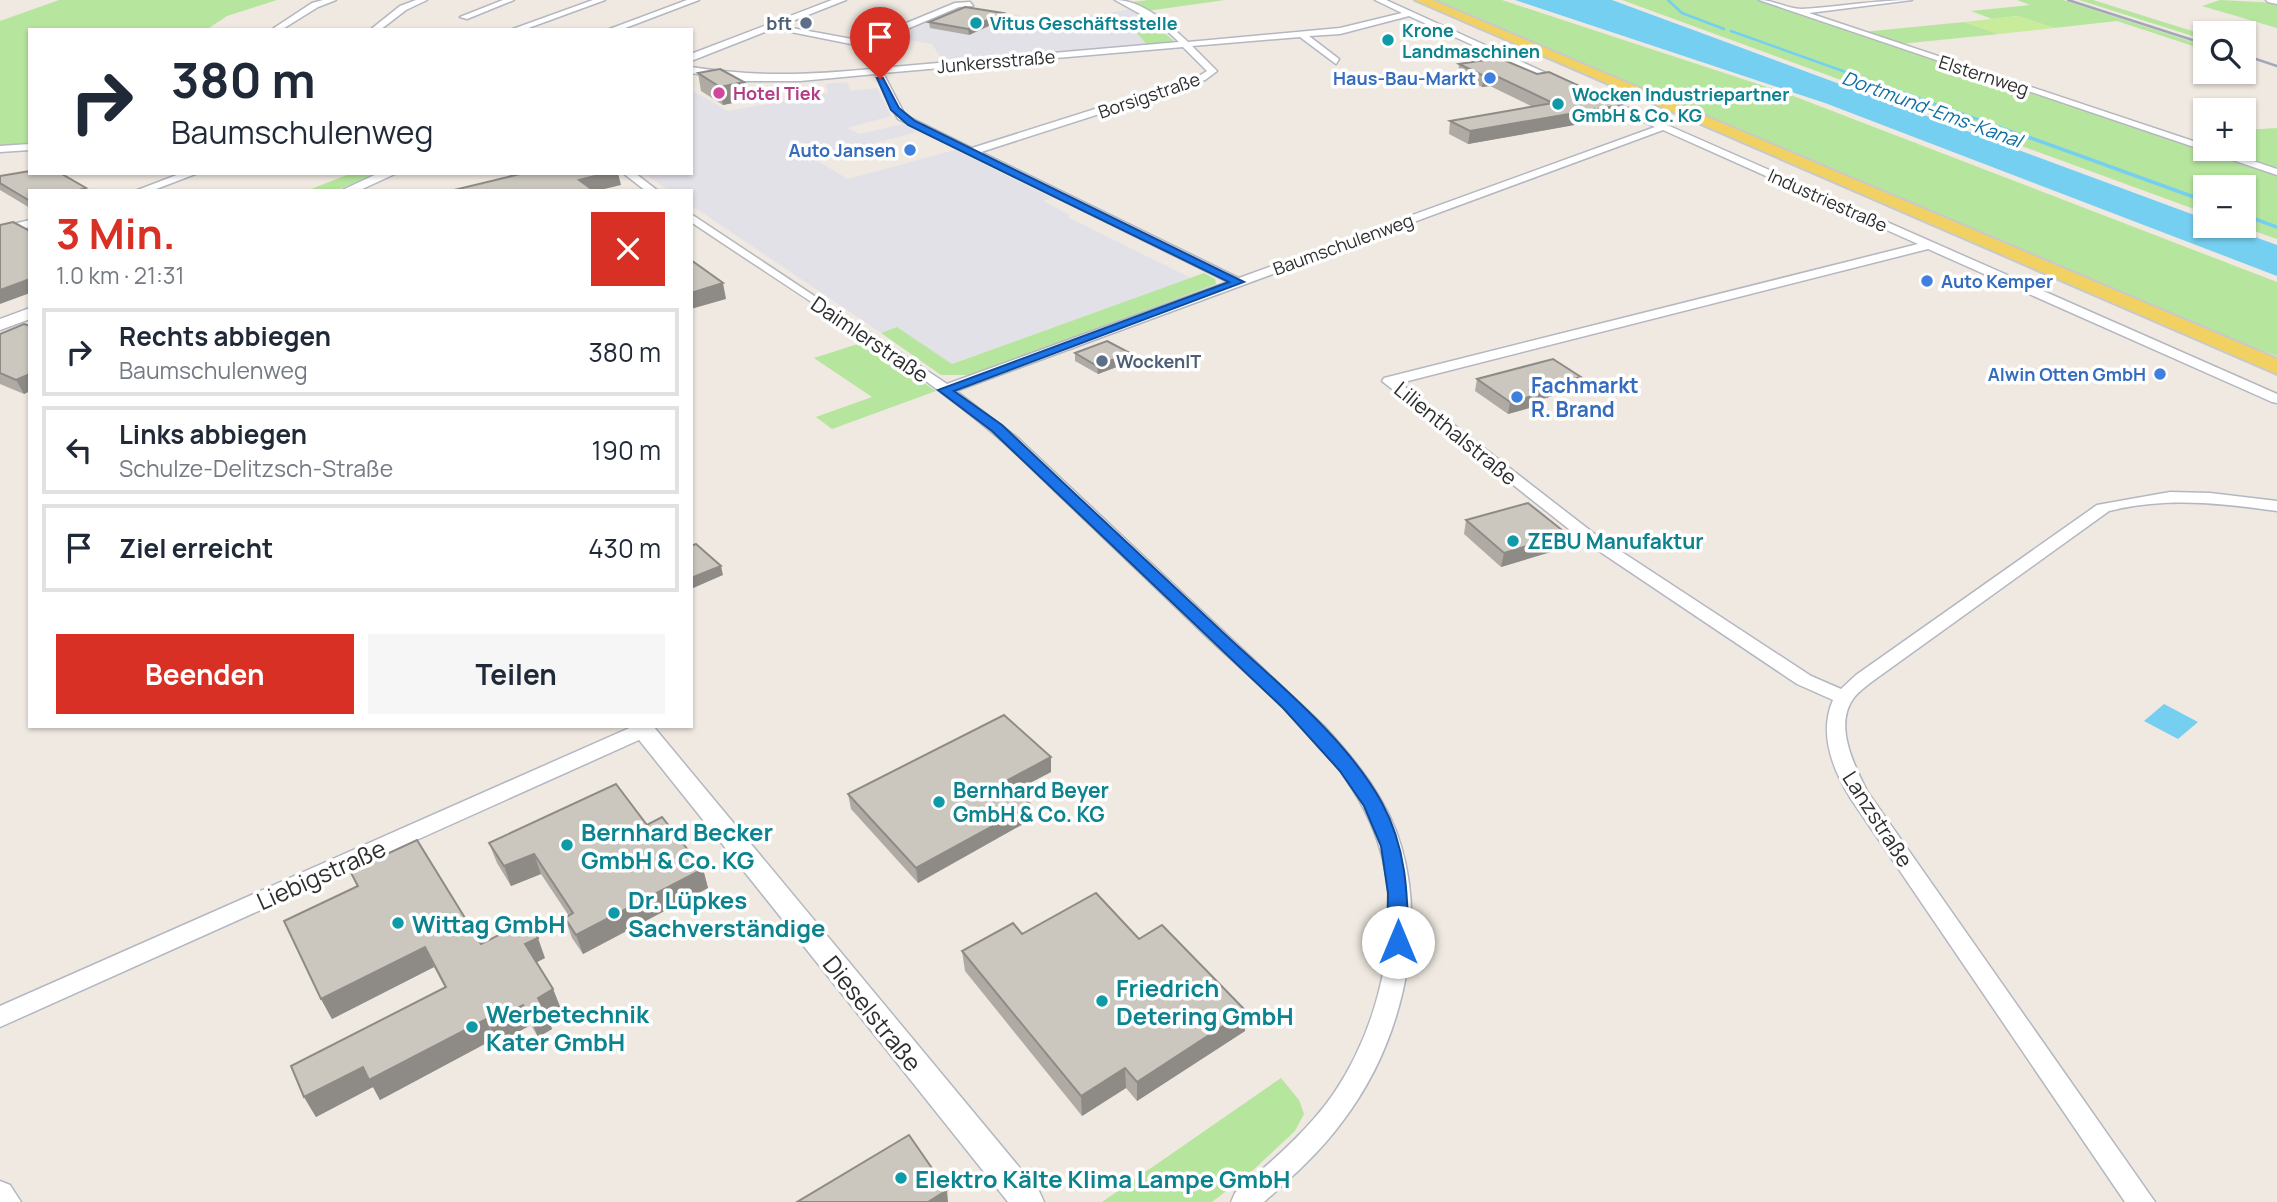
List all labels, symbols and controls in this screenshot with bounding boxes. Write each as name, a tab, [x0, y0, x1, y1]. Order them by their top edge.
pin	[850, 7, 910, 79]
place label: bft	[766, 11, 792, 35]
place label: Vitus Geschäftsstelle	[990, 11, 1178, 35]
marker: bft	[798, 15, 814, 31]
marker: Vitus Geschäftsstelle	[968, 15, 984, 31]
icon: arrive	[861, 18, 899, 56]
place label: Krone Landmaschinen	[1402, 18, 1540, 63]
map controls	[2193, 21, 2256, 238]
button: search	[2193, 21, 2256, 84]
marker: Krone Landmaschinen	[1380, 32, 1396, 48]
street label: Junkersstraße	[936, 44, 1056, 78]
text: 380 m	[171, 46, 316, 113]
street label: Elsternweg	[1936, 49, 2032, 101]
icon: right	[56, 56, 147, 147]
water label: Dortmund-Ems-Kanal	[1839, 64, 2028, 154]
street label: Borsigstraße	[1095, 66, 1203, 124]
place label: Haus-Bau-Markt	[1333, 66, 1476, 90]
marker: Haus-Bau-Markt	[1482, 70, 1498, 86]
place label: Hotel Tiek	[733, 81, 822, 105]
place label: Wocken Industriepartner GmbH & Co. KG	[1572, 82, 1789, 127]
marker: Hotel Tiek	[711, 85, 727, 101]
marker: Wocken Industriepartner GmbH & Co. KG	[1550, 96, 1566, 112]
button: +	[2193, 98, 2256, 161]
text: Baumschulenweg	[171, 110, 433, 154]
place label: Auto Jansen	[788, 138, 896, 162]
marker: Auto Jansen	[902, 142, 918, 158]
street label: Industriestraße	[1765, 163, 1891, 237]
button: −	[2193, 175, 2256, 238]
text: 3 Min.	[56, 204, 176, 262]
street label: Baumschulenweg	[1270, 207, 1416, 281]
button: close	[591, 212, 665, 286]
text: 1.0 km · 21:31	[56, 259, 184, 291]
place label: Auto Kemper	[1941, 269, 2053, 293]
marker: Auto Kemper	[1919, 273, 1935, 289]
street label: Daimlerstraße	[806, 289, 934, 389]
text: Rechts abbiegen	[119, 318, 331, 354]
icon: right	[60, 333, 98, 371]
text: 380 m	[588, 334, 661, 370]
place label: WockenIT	[1116, 349, 1201, 373]
marker: WockenIT	[1094, 353, 1110, 369]
text: Baumschulenweg	[119, 354, 308, 386]
place label: Alwin Otten GmbH	[1988, 362, 2146, 386]
marker: Alwin Otten GmbH	[2152, 366, 2168, 382]
place label: Fachmarkt R. Brand	[1531, 371, 1639, 423]
street label: Lilienthalstraße	[1389, 375, 1523, 491]
marker: Fachmarkt R. Brand	[1509, 389, 1525, 405]
text: Links abbiegen	[119, 416, 307, 452]
icon: left	[60, 431, 98, 469]
text: 190 m	[592, 432, 661, 468]
text: Schulze-Delitzsch-Straße	[119, 452, 393, 484]
place label: ZEBU Manufaktur	[1527, 527, 1704, 555]
icon: arrive	[60, 529, 98, 567]
text: Ziel erreicht	[119, 530, 273, 566]
text: 430 m	[588, 530, 661, 566]
marker: ZEBU Manufaktur	[1505, 533, 1521, 549]
button: Beenden	[56, 634, 354, 714]
button: Teilen	[368, 634, 665, 714]
street label: Lanzstraße	[1837, 766, 1919, 872]
place label: Bernhard Beyer GmbH & Co. KG	[953, 776, 1109, 828]
marker: Bernhard Beyer GmbH & Co. KG	[931, 794, 947, 810]
place label: Bernhard Becker GmbH & Co. KG	[581, 815, 773, 876]
street label: Liebigstraße	[251, 831, 391, 917]
marker: Bernhard Becker GmbH & Co. KG	[559, 837, 575, 853]
place label: Dr. Lüpkes Sachverständige	[628, 883, 826, 944]
marker: Dr. Lüpkes Sachverständige	[606, 905, 622, 921]
position arrow	[1361, 905, 1435, 979]
place label: Wittag GmbH	[412, 907, 566, 940]
marker: Wittag GmbH	[390, 915, 406, 931]
street label: Dieselstraße	[816, 948, 930, 1078]
place label: Friedrich Detering GmbH	[1116, 971, 1294, 1032]
marker: Friedrich Detering GmbH	[1094, 993, 1110, 1009]
place label: Werbetechnik Kater GmbH	[486, 997, 650, 1058]
marker: Werbetechnik Kater GmbH	[464, 1019, 480, 1035]
place label: Elektro Kälte Klima Lampe GmbH	[915, 1162, 1290, 1195]
marker: Elektro Kälte Klima Lampe GmbH	[893, 1170, 909, 1186]

